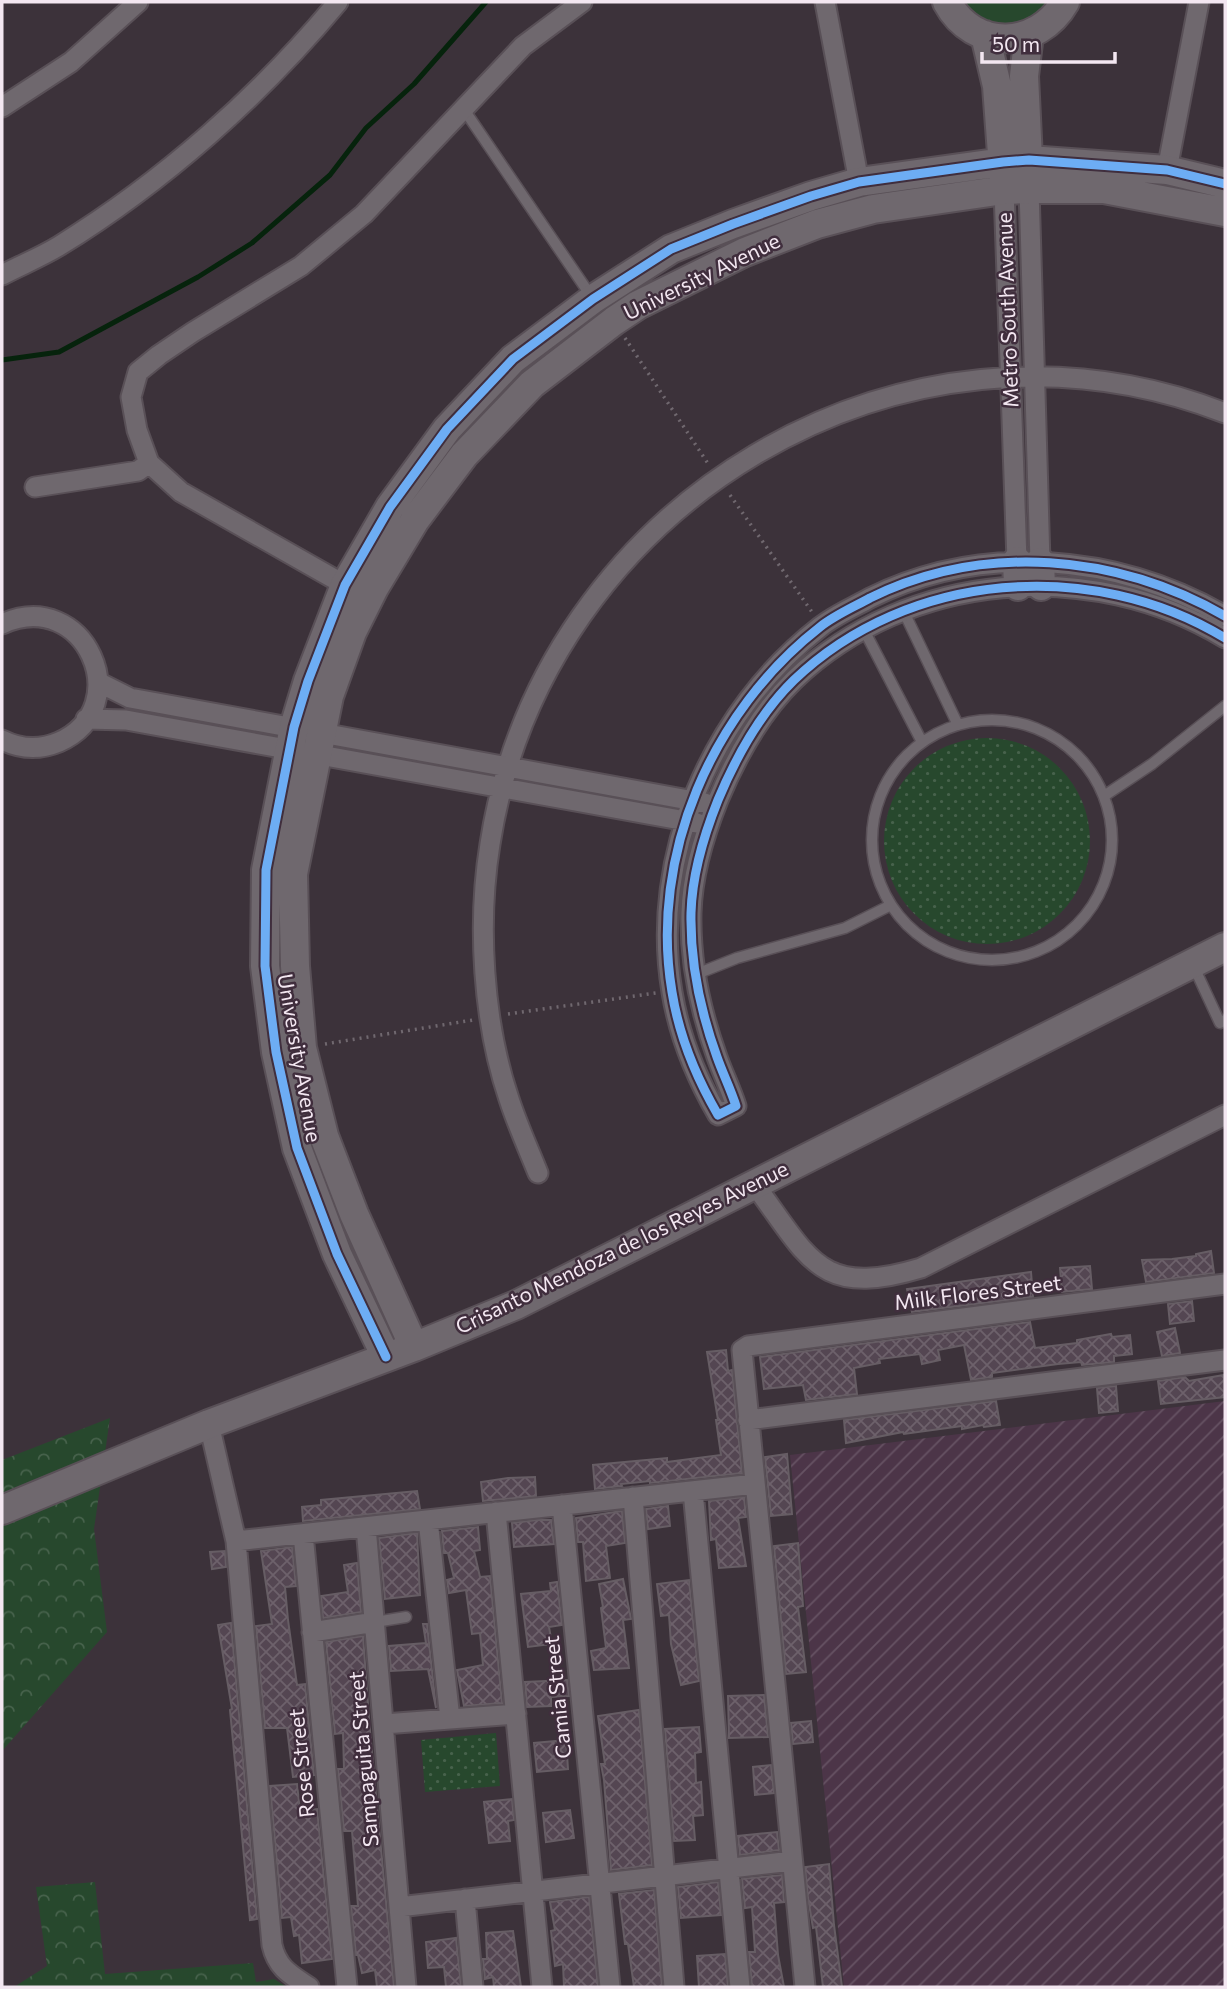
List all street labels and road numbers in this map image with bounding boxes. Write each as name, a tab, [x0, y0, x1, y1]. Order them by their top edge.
street label: Metro South Avenue	[991, 212, 1022, 408]
street label: University Avenue	[619, 227, 784, 324]
street label: University Avenue	[273, 971, 328, 1144]
street label: Crisanto Mendoza de los Reyes Avenue	[451, 1155, 792, 1338]
street label: Milk Flores Street	[893, 1269, 1063, 1314]
street label: Camia Street	[538, 1634, 575, 1760]
street label: Sampaguita Street	[342, 1670, 383, 1848]
street label: Rose Street	[282, 1707, 319, 1819]

